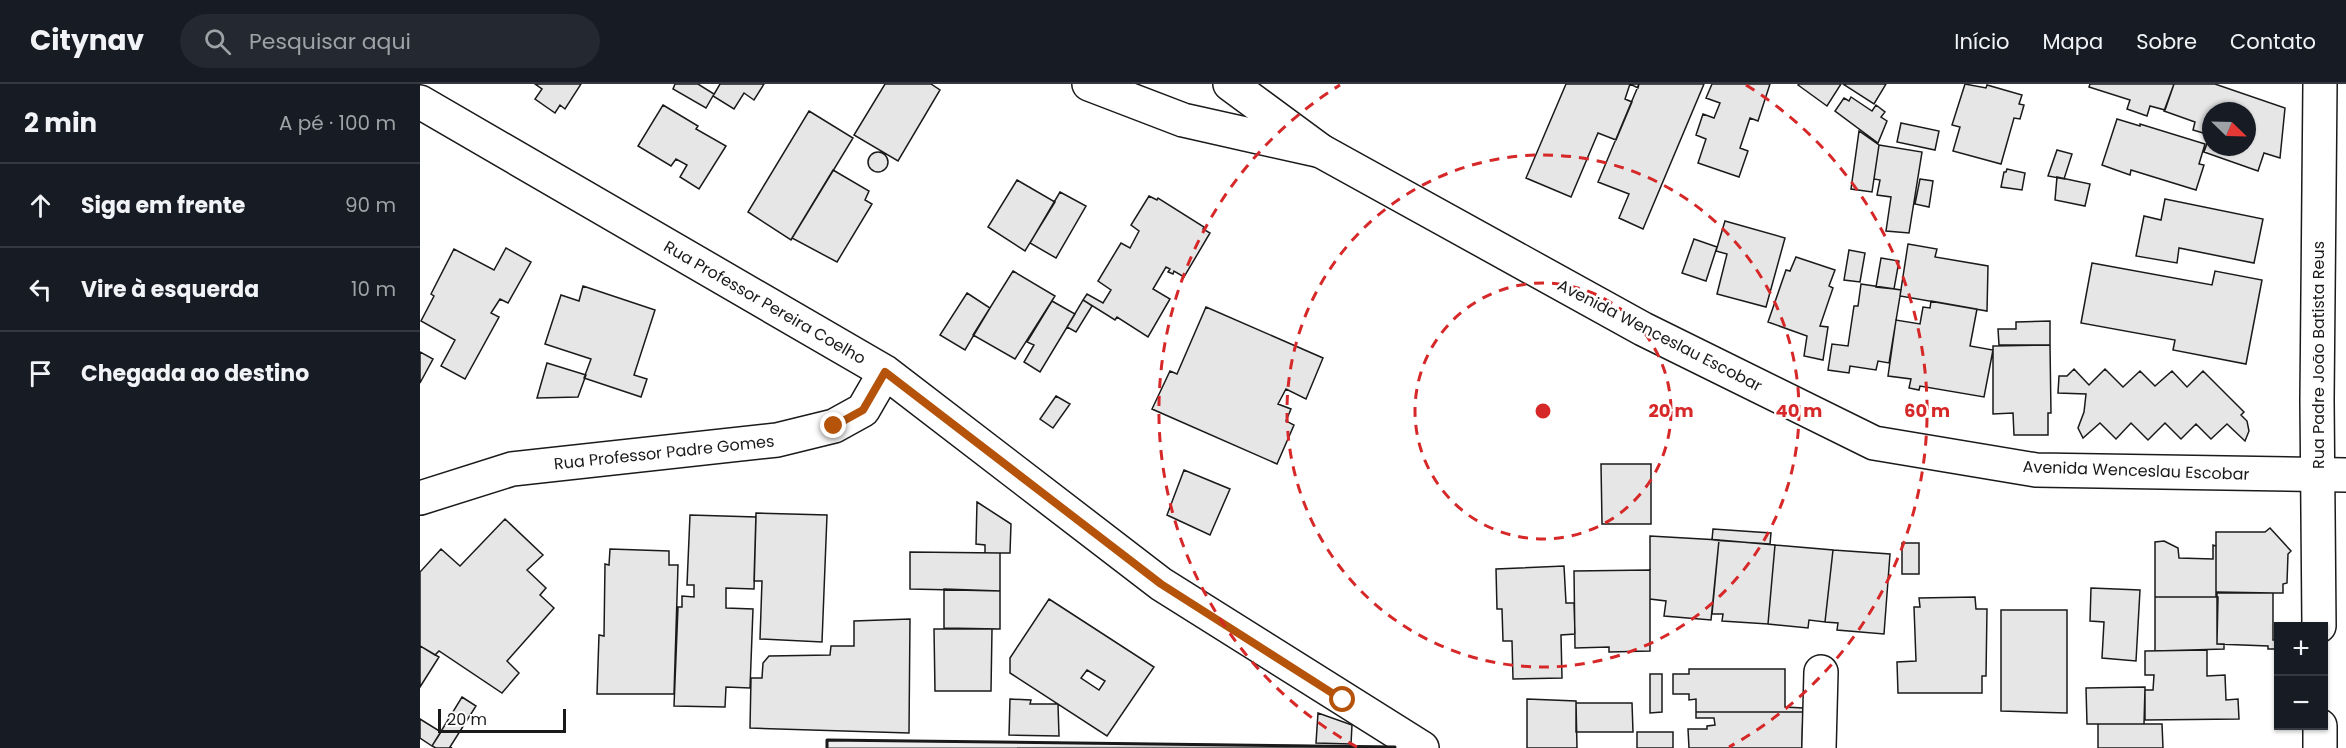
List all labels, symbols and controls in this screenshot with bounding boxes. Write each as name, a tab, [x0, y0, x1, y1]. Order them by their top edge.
search box	[180, 14, 600, 68]
text: Citynav	[30, 21, 144, 60]
icon: search	[201, 25, 234, 58]
text: Pesquisar aqui	[249, 26, 411, 57]
text: Início	[1954, 27, 2009, 56]
text: Mapa	[2042, 27, 2103, 56]
text: Sobre	[2136, 27, 2197, 56]
text: Contato	[2230, 27, 2316, 56]
north arrow	[2202, 102, 2256, 156]
text: 2 min	[24, 105, 97, 141]
text: A pé · 100 m	[279, 109, 396, 137]
icon: ahead	[24, 189, 57, 222]
text: Siga em frente	[81, 190, 245, 221]
text: 90 m	[345, 191, 396, 219]
street label: Rua Professor Pereira Coelho	[659, 235, 870, 370]
street label: Rua Padre João Batista Reus	[2307, 241, 2330, 469]
icon: left	[24, 273, 57, 306]
text: Vire à esquerda	[81, 274, 259, 305]
street label: Avenida Wenceslau Escobar	[1553, 274, 1766, 397]
text: 10 m	[351, 275, 396, 303]
icon: arrive	[24, 357, 57, 390]
text: Chegada ao destino	[81, 358, 309, 389]
text: 20 m	[1649, 398, 1693, 423]
text: 40 m	[1776, 398, 1822, 423]
text: 60 m	[1904, 398, 1950, 423]
centre of rings	[1533, 401, 1553, 421]
route end	[820, 412, 846, 438]
street label: Rua Professor Padre Gomes	[553, 429, 775, 476]
street label: Avenida Wenceslau Escobar	[2022, 455, 2250, 486]
map controls	[2274, 622, 2328, 730]
button: +	[2274, 622, 2328, 676]
button: −	[2274, 676, 2328, 730]
route start	[1329, 686, 1355, 712]
scale bar	[438, 706, 566, 734]
text: 20 m	[447, 708, 487, 731]

